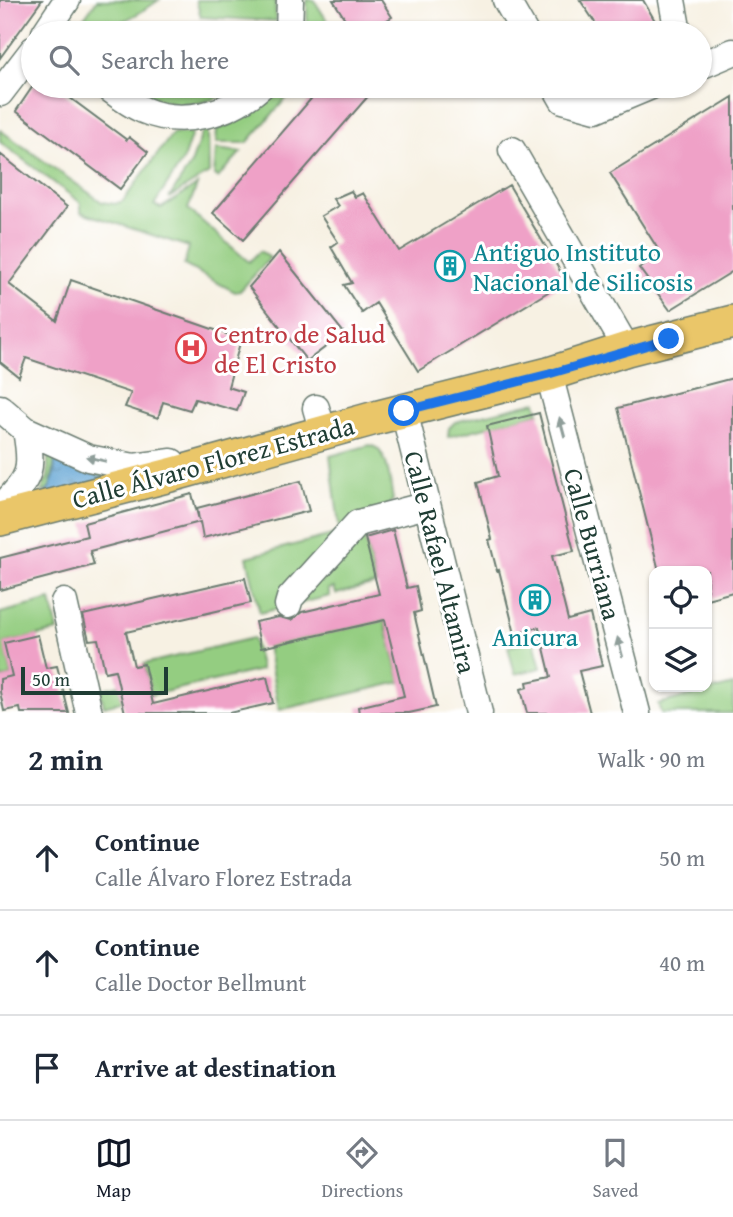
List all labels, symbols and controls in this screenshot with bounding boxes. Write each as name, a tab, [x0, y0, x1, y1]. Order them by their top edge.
search box	[21, 21, 712, 98]
text: Search here	[101, 40, 229, 79]
icon: search	[45, 41, 83, 79]
place label: Antiguo Instituto Nacional de Silicosis	[473, 232, 693, 301]
building icon: Antiguo Instituto Nacional de Silicosis	[433, 249, 467, 283]
place label: Centro de Salud de El Cristo	[214, 314, 386, 383]
route end	[653, 323, 684, 354]
hospital icon: Centro de Salud de El Cristo	[174, 331, 208, 365]
route start	[388, 395, 419, 426]
street label: Calle Álvaro Florez Estrada	[68, 405, 359, 518]
one-way arrow	[556, 416, 567, 438]
street label: Calle Rafael Altamira	[395, 447, 488, 678]
one-way arrow	[85, 453, 107, 464]
street label: Calle Burriana	[554, 464, 632, 625]
map controls	[649, 566, 712, 692]
button: locate	[649, 566, 712, 629]
building icon: Anicura	[518, 583, 552, 617]
place label: Anicura	[492, 617, 579, 656]
button: layers	[649, 629, 712, 692]
one-way arrow	[614, 636, 625, 658]
scale bar	[21, 664, 168, 696]
text: 50 m	[32, 665, 70, 693]
text: 2 min	[28, 737, 103, 781]
text: Walk · 90 m	[597, 742, 705, 775]
text: Continue	[95, 822, 200, 861]
icon: ahead	[28, 839, 66, 877]
text: 50 m	[659, 841, 705, 874]
text: Calle Álvaro Florez Estrada	[95, 861, 352, 894]
text: Continue	[95, 927, 200, 966]
icon: ahead	[28, 944, 66, 982]
text: 40 m	[659, 946, 705, 979]
text: Calle Doctor Bellmunt	[95, 966, 306, 999]
text: Arrive at destination	[95, 1048, 336, 1087]
icon: arrive	[28, 1049, 66, 1087]
tab: Map	[95, 1134, 133, 1204]
tab: Directions	[322, 1134, 403, 1204]
tab: Saved	[592, 1134, 638, 1204]

